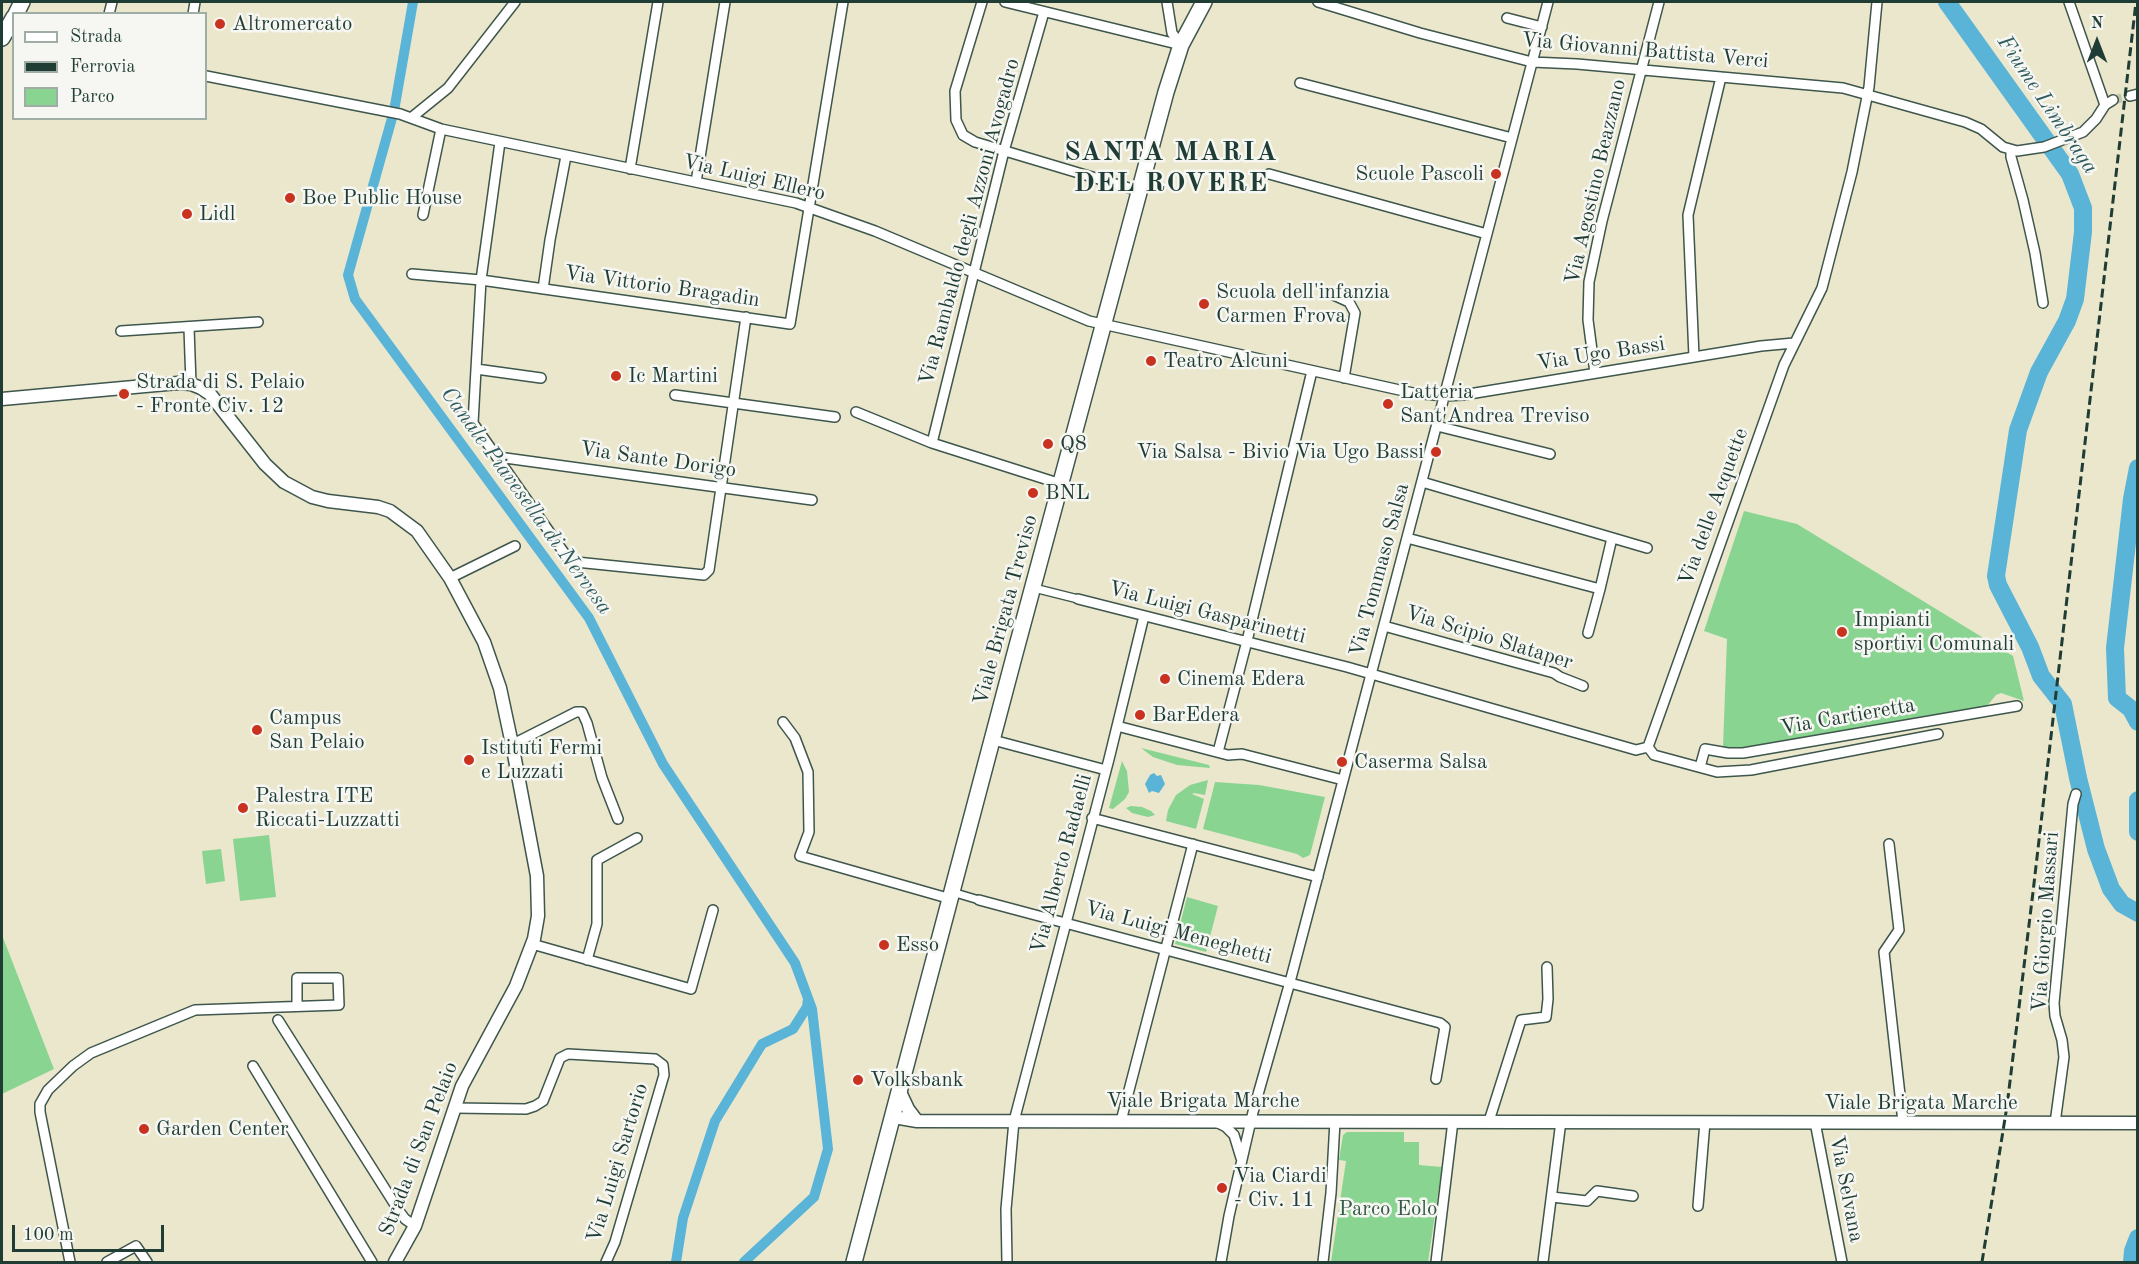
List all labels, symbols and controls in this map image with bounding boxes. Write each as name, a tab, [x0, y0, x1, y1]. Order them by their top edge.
place label: Altromercato	[232, 11, 352, 37]
legend	[12, 12, 207, 120]
north arrow	[2067, 12, 2127, 72]
text: N	[2091, 16, 2103, 32]
marker: Altromercato	[213, 17, 227, 31]
text: Strada	[70, 28, 122, 46]
street label: Via Giovanni Battista Verci	[1520, 28, 1770, 74]
water label: Fiume Limbraga	[1991, 30, 2103, 180]
street label: Via Rambaldo degli Azzoni Avogadro	[914, 56, 1026, 388]
text: Ferrovia	[70, 58, 135, 76]
street label: Via Agostino Beazzano	[1560, 77, 1632, 287]
text: Parco	[70, 88, 115, 106]
district label: SANTA MARIA DEL ROVERE	[1064, 137, 1278, 200]
street label: Via Luigi Ellero	[680, 149, 828, 207]
place label: Scuole Pascoli	[1355, 161, 1484, 187]
marker: Scuole Pascoli	[1489, 167, 1503, 181]
place label: Boe Public House	[302, 185, 462, 211]
marker: Boe Public House	[283, 191, 297, 205]
place label: Lidl	[199, 201, 235, 227]
marker: Lidl	[180, 207, 194, 221]
street label: Via Vittorio Bragadin	[563, 261, 761, 313]
place label: Scuola dell'infanzia Carmen Frova	[1216, 279, 1390, 329]
marker: Scuola dell'infanzia Carmen Frova	[1197, 297, 1211, 311]
street label: Via Ugo Bassi	[1535, 331, 1667, 377]
place label: Teatro Alcuni	[1163, 348, 1288, 374]
marker: Teatro Alcuni	[1144, 354, 1158, 368]
place label: Ic Martini	[628, 363, 718, 389]
place label: Strada di S. Pelaio - Fronte Civ. 12	[136, 369, 305, 419]
marker: Ic Martini	[609, 369, 623, 383]
place label: Latteria Sant'Andrea Treviso	[1400, 379, 1590, 429]
water label: Canale Piavesella di Nervesa	[434, 382, 618, 620]
marker: Strada di S. Pelaio - Fronte Civ. 12	[117, 387, 131, 401]
marker: Latteria Sant'Andrea Treviso	[1381, 397, 1395, 411]
street label: Via delle Acquette	[1674, 425, 1754, 589]
place label: Q8	[1060, 431, 1087, 457]
street label: Via Sante Dorigo	[578, 437, 738, 483]
marker: Q8	[1041, 437, 1055, 451]
place label: Via Salsa - Bivio Via Ugo Bassi	[1136, 439, 1424, 465]
marker: Via Salsa - Bivio Via Ugo Bassi	[1429, 445, 1443, 459]
place label: BNL	[1045, 480, 1090, 506]
street label: Via Tommaso Salsa	[1345, 480, 1415, 660]
marker: BNL	[1026, 486, 1040, 500]
street label: Viale Brigata Treviso	[968, 512, 1044, 708]
street label: Via Luigi Gasparinetti	[1106, 576, 1308, 650]
street label: Via Scipio Slataper	[1402, 601, 1576, 675]
place label: Impianti sportivi Comunali	[1854, 607, 2014, 657]
marker: Impianti sportivi Comunali	[1835, 625, 1849, 639]
place label: Cinema Edera	[1177, 666, 1305, 692]
marker: Cinema Edera	[1158, 672, 1172, 686]
street label: Via Cartieretta	[1779, 693, 1917, 741]
place label: BarEdera	[1152, 702, 1240, 728]
place label: Campus San Pelaio	[269, 705, 365, 755]
marker: BarEdera	[1133, 708, 1147, 722]
marker: Campus San Pelaio	[250, 723, 264, 737]
place label: Istituti Fermi e Luzzati	[481, 735, 602, 785]
place label: Caserma Salsa	[1354, 749, 1487, 775]
marker: Istituti Fermi e Luzzati	[462, 753, 476, 767]
marker: Caserma Salsa	[1335, 755, 1349, 769]
street label: Via Alberto Radaelli	[1026, 771, 1098, 957]
place label: Palestra ITE Riccati-Luzzatti	[255, 783, 400, 833]
marker: Palestra ITE Riccati-Luzzatti	[236, 801, 250, 815]
street label: Via Giorgio Massari	[2027, 831, 2065, 1013]
street label: Via Luigi Meneghetti	[1082, 896, 1274, 970]
place label: Esso	[896, 932, 939, 958]
marker: Esso	[877, 938, 891, 952]
street label: Strada di San Pelaio	[374, 1058, 464, 1240]
place label: Volksbank	[870, 1067, 964, 1093]
marker: Volksbank	[851, 1073, 865, 1087]
street label: Via Luigi Sartorio	[582, 1080, 654, 1246]
street label: Viale Brigata Marche	[1106, 1088, 1300, 1114]
street label: Viale Brigata Marche	[1824, 1090, 2018, 1116]
place label: Garden Center	[156, 1116, 289, 1142]
marker: Garden Center	[137, 1122, 151, 1136]
street label: Via Selvana	[1823, 1134, 1869, 1244]
place label: Via Ciardi - Civ. 11	[1234, 1163, 1327, 1213]
marker: Via Ciardi - Civ. 11	[1215, 1181, 1229, 1195]
park label: Parco Eolo	[1339, 1196, 1437, 1222]
scale bar	[15, 1213, 166, 1251]
text: 100 m	[23, 1226, 74, 1244]

